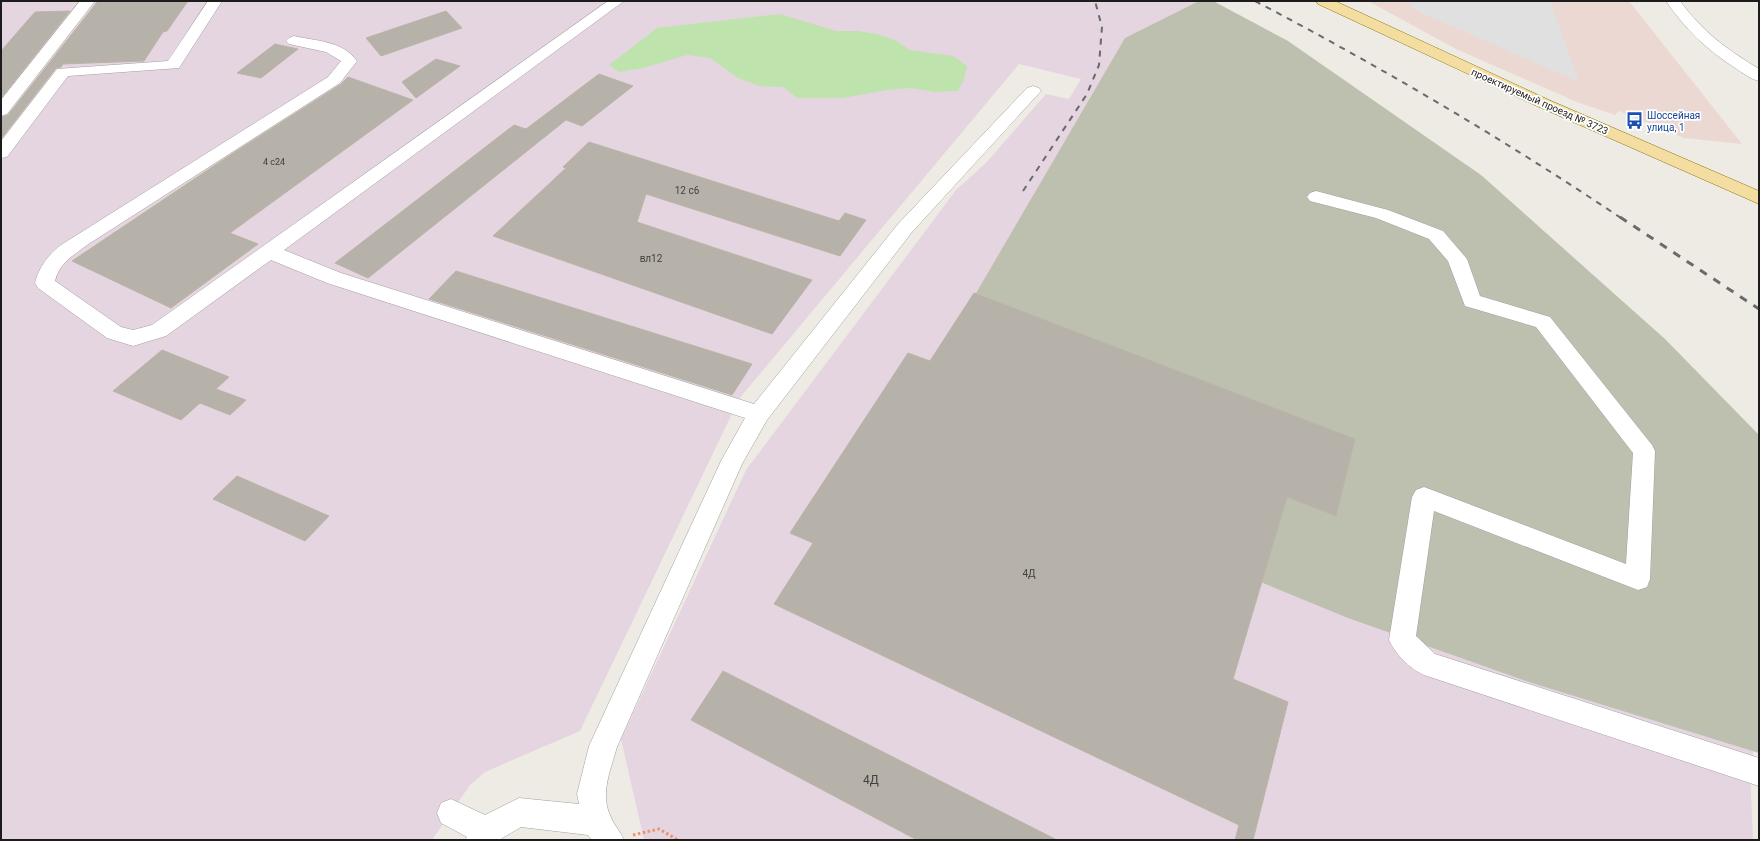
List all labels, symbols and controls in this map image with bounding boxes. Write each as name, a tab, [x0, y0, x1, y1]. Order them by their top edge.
street label: проектируемый проезд № 3723	[1470, 66, 1610, 137]
place label: Шоссейная улица, 1	[1647, 110, 1700, 133]
bus stop icon: Шоссейная улица, 1	[1624, 111, 1644, 131]
house number: 4 с24	[263, 157, 285, 167]
house number: 12 с6	[675, 185, 700, 196]
house number: вл12	[640, 253, 663, 264]
house number: 4Д	[1022, 568, 1036, 579]
house number: 4Д	[863, 773, 879, 787]

